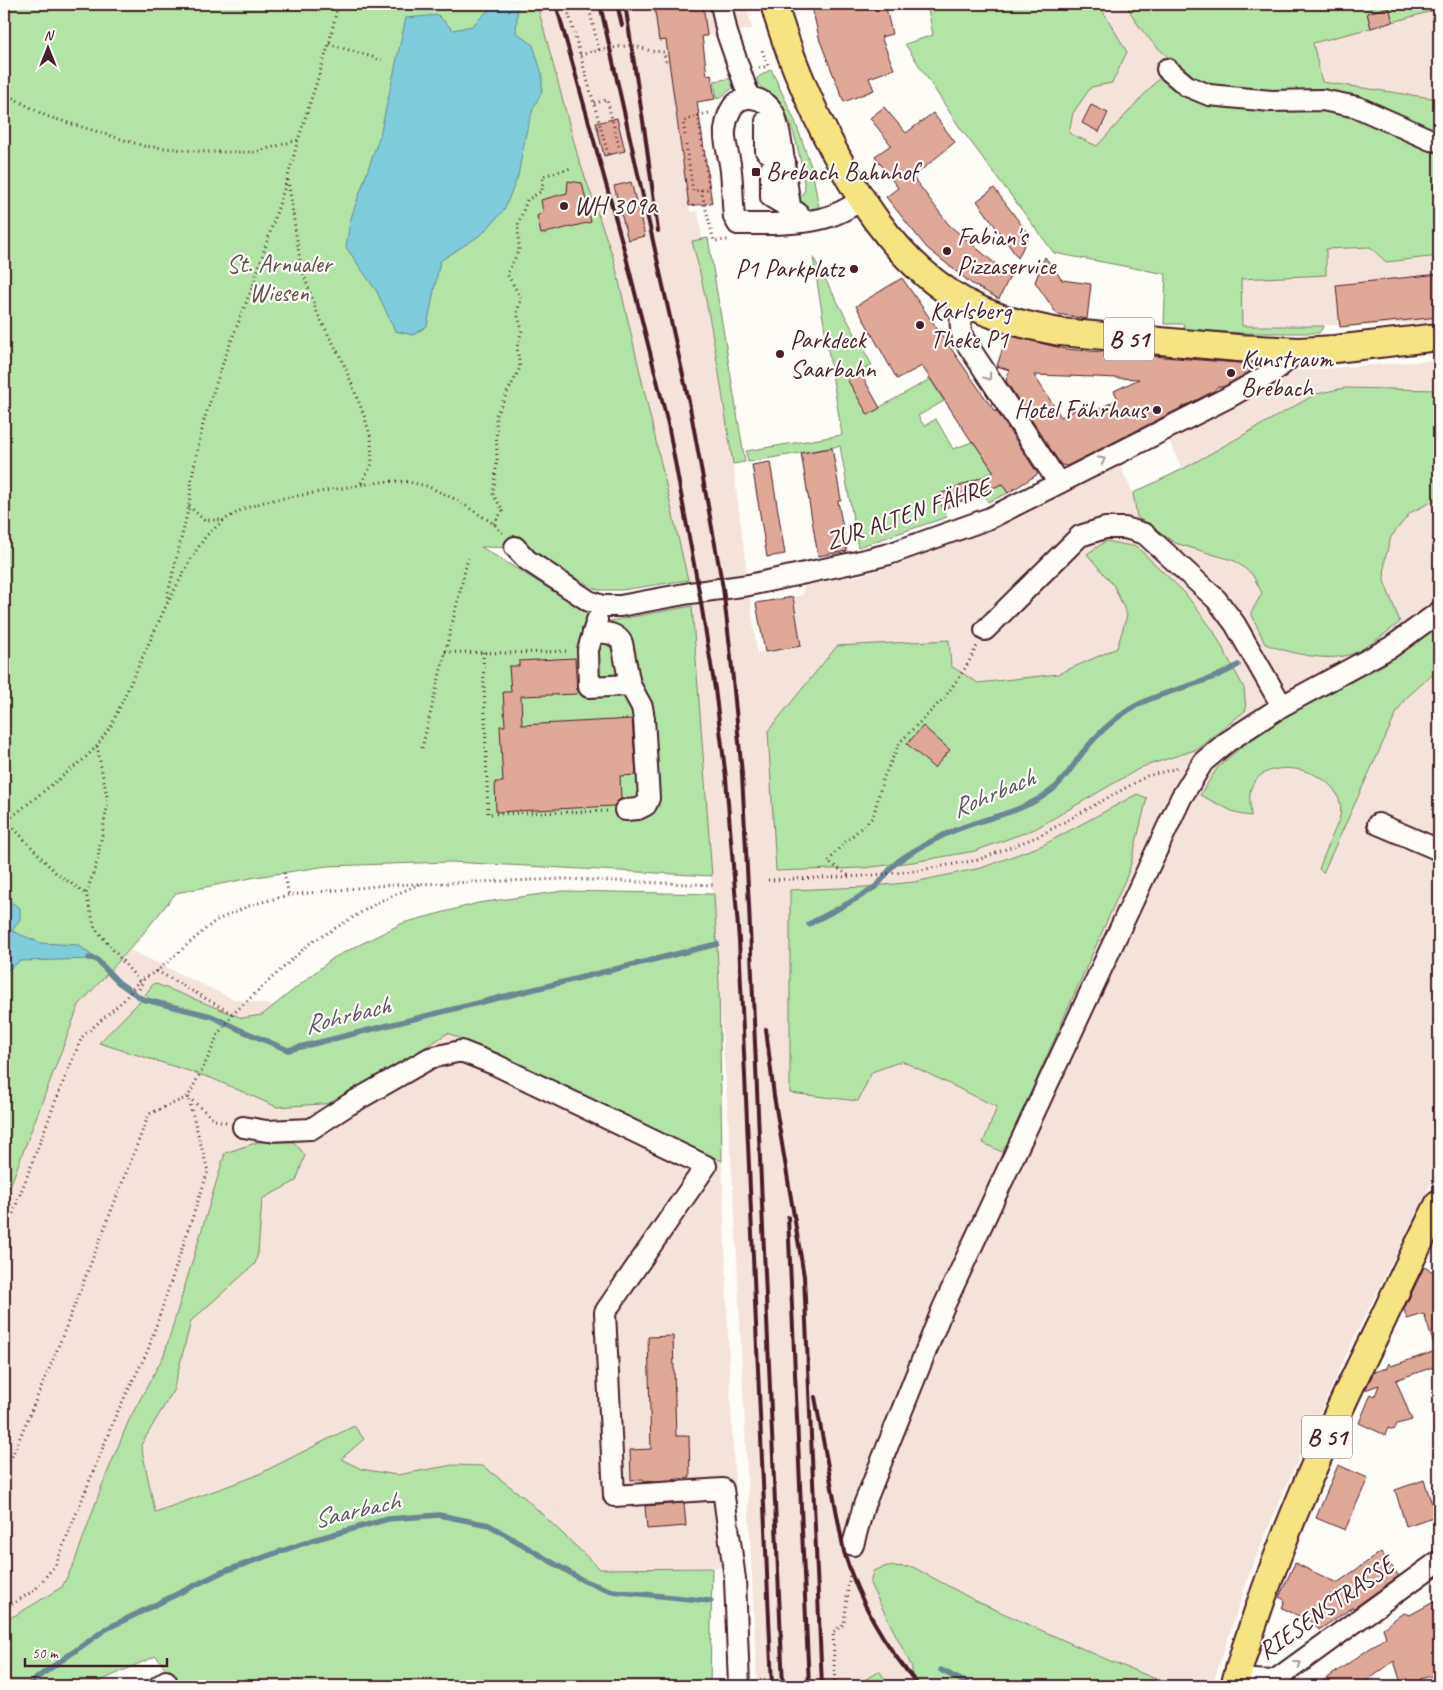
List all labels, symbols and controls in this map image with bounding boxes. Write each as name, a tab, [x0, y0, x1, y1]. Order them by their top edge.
north arrow	[22, 22, 72, 72]
text: N	[44, 27, 55, 44]
place label: Brebach Bahnhof	[766, 156, 922, 188]
marker: Brebach Bahnhof	[750, 166, 762, 178]
place label: WH 309a	[574, 190, 659, 222]
marker: WH 309a	[558, 200, 570, 212]
place label: Fabian's Pizzaservice	[957, 221, 1057, 282]
marker: Fabian's Pizzaservice	[941, 245, 953, 257]
park label: St. Arnualer Wiesen	[226, 248, 335, 309]
place label: P1 Parkplatz	[736, 253, 846, 285]
marker: P1 Parkplatz	[848, 263, 860, 275]
place label: Karlsberg Theke P1	[930, 295, 1013, 356]
road number: B 51	[1104, 318, 1154, 360]
marker: Karlsberg Theke P1	[914, 319, 926, 331]
place label: Parkdeck Saarbahn	[790, 324, 876, 385]
place label: Kunstraum Brebach	[1241, 343, 1335, 404]
marker: Parkdeck Saarbahn	[774, 348, 786, 360]
marker: Kunstraum Brebach	[1225, 367, 1237, 379]
one-way arrow	[982, 371, 991, 380]
place label: Hotel Fährhaus	[1014, 394, 1149, 426]
marker: Hotel Fährhaus	[1151, 404, 1163, 416]
one-way arrow	[1097, 456, 1106, 467]
street label: ZUR ALTEN FÄHRE	[821, 470, 997, 557]
water label: Rohrbach	[946, 760, 1042, 825]
water label: Rohrbach	[301, 988, 395, 1042]
road number: B 51	[1302, 1415, 1352, 1458]
water label: Saarbach	[310, 1484, 404, 1536]
street label: RIESENSTRASSE	[1252, 1547, 1403, 1667]
scale bar	[25, 1635, 168, 1667]
text: 50 m	[32, 1644, 59, 1663]
one-way arrow	[1292, 1661, 1301, 1670]

